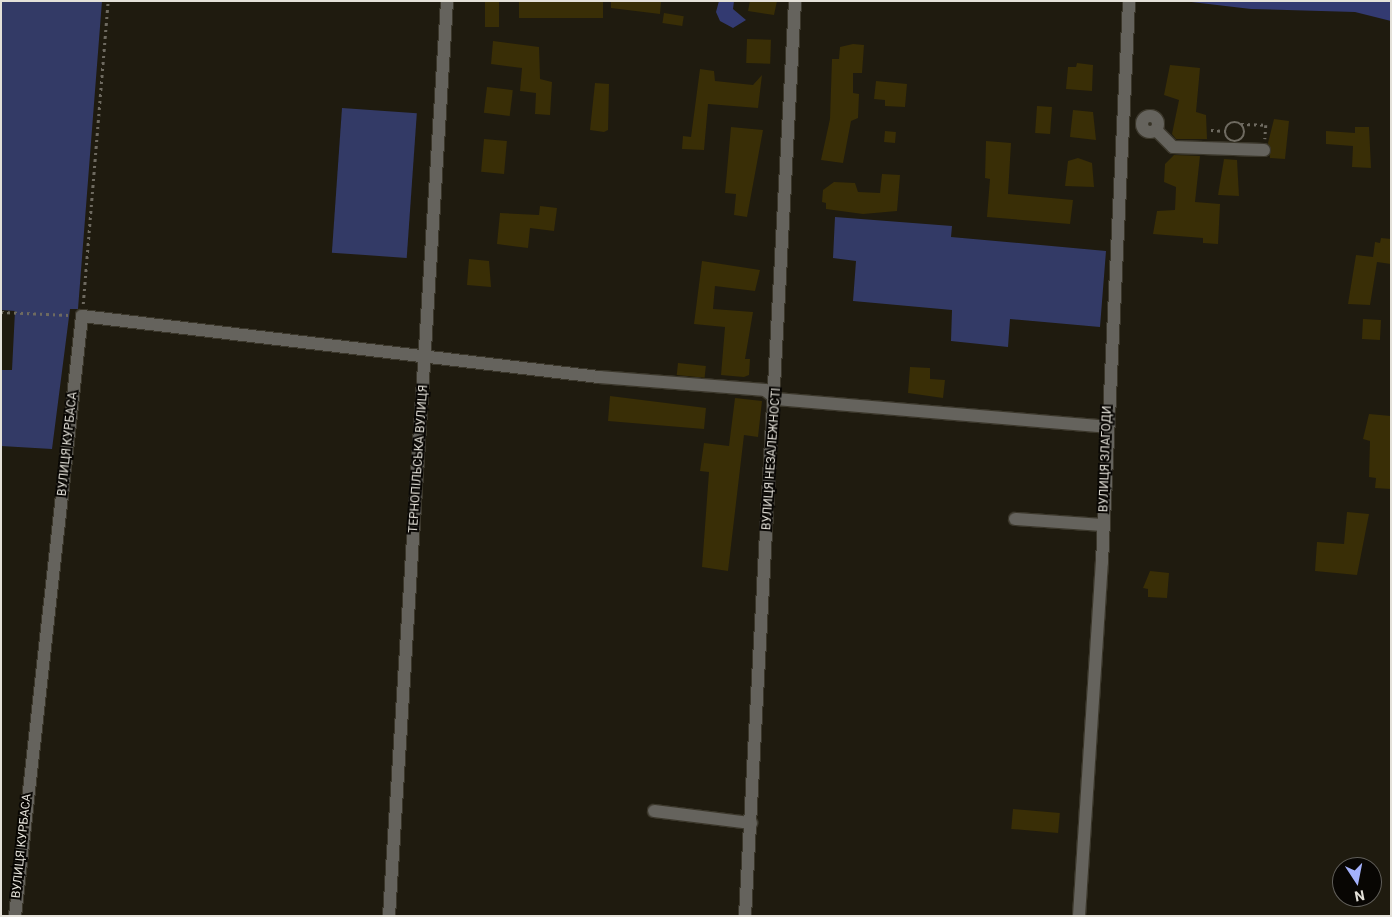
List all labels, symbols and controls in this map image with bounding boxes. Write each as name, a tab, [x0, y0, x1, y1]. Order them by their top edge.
street label: ТЕРНОПІЛЬСЬКА ВУЛИЦЯ	[407, 385, 431, 533]
street label: ВУЛИЦЯ НЕЗАЛЕЖНОСТІ	[760, 387, 784, 531]
street label: ВУЛИЦЯ КУРБАСА	[55, 391, 81, 497]
street label: ВУЛИЦЯ ЗЛАГОДИ	[1097, 406, 1115, 512]
street label: ВУЛИЦЯ КУРБАСА	[9, 793, 35, 899]
north arrow	[1332, 857, 1382, 907]
text: N	[1353, 887, 1366, 905]

